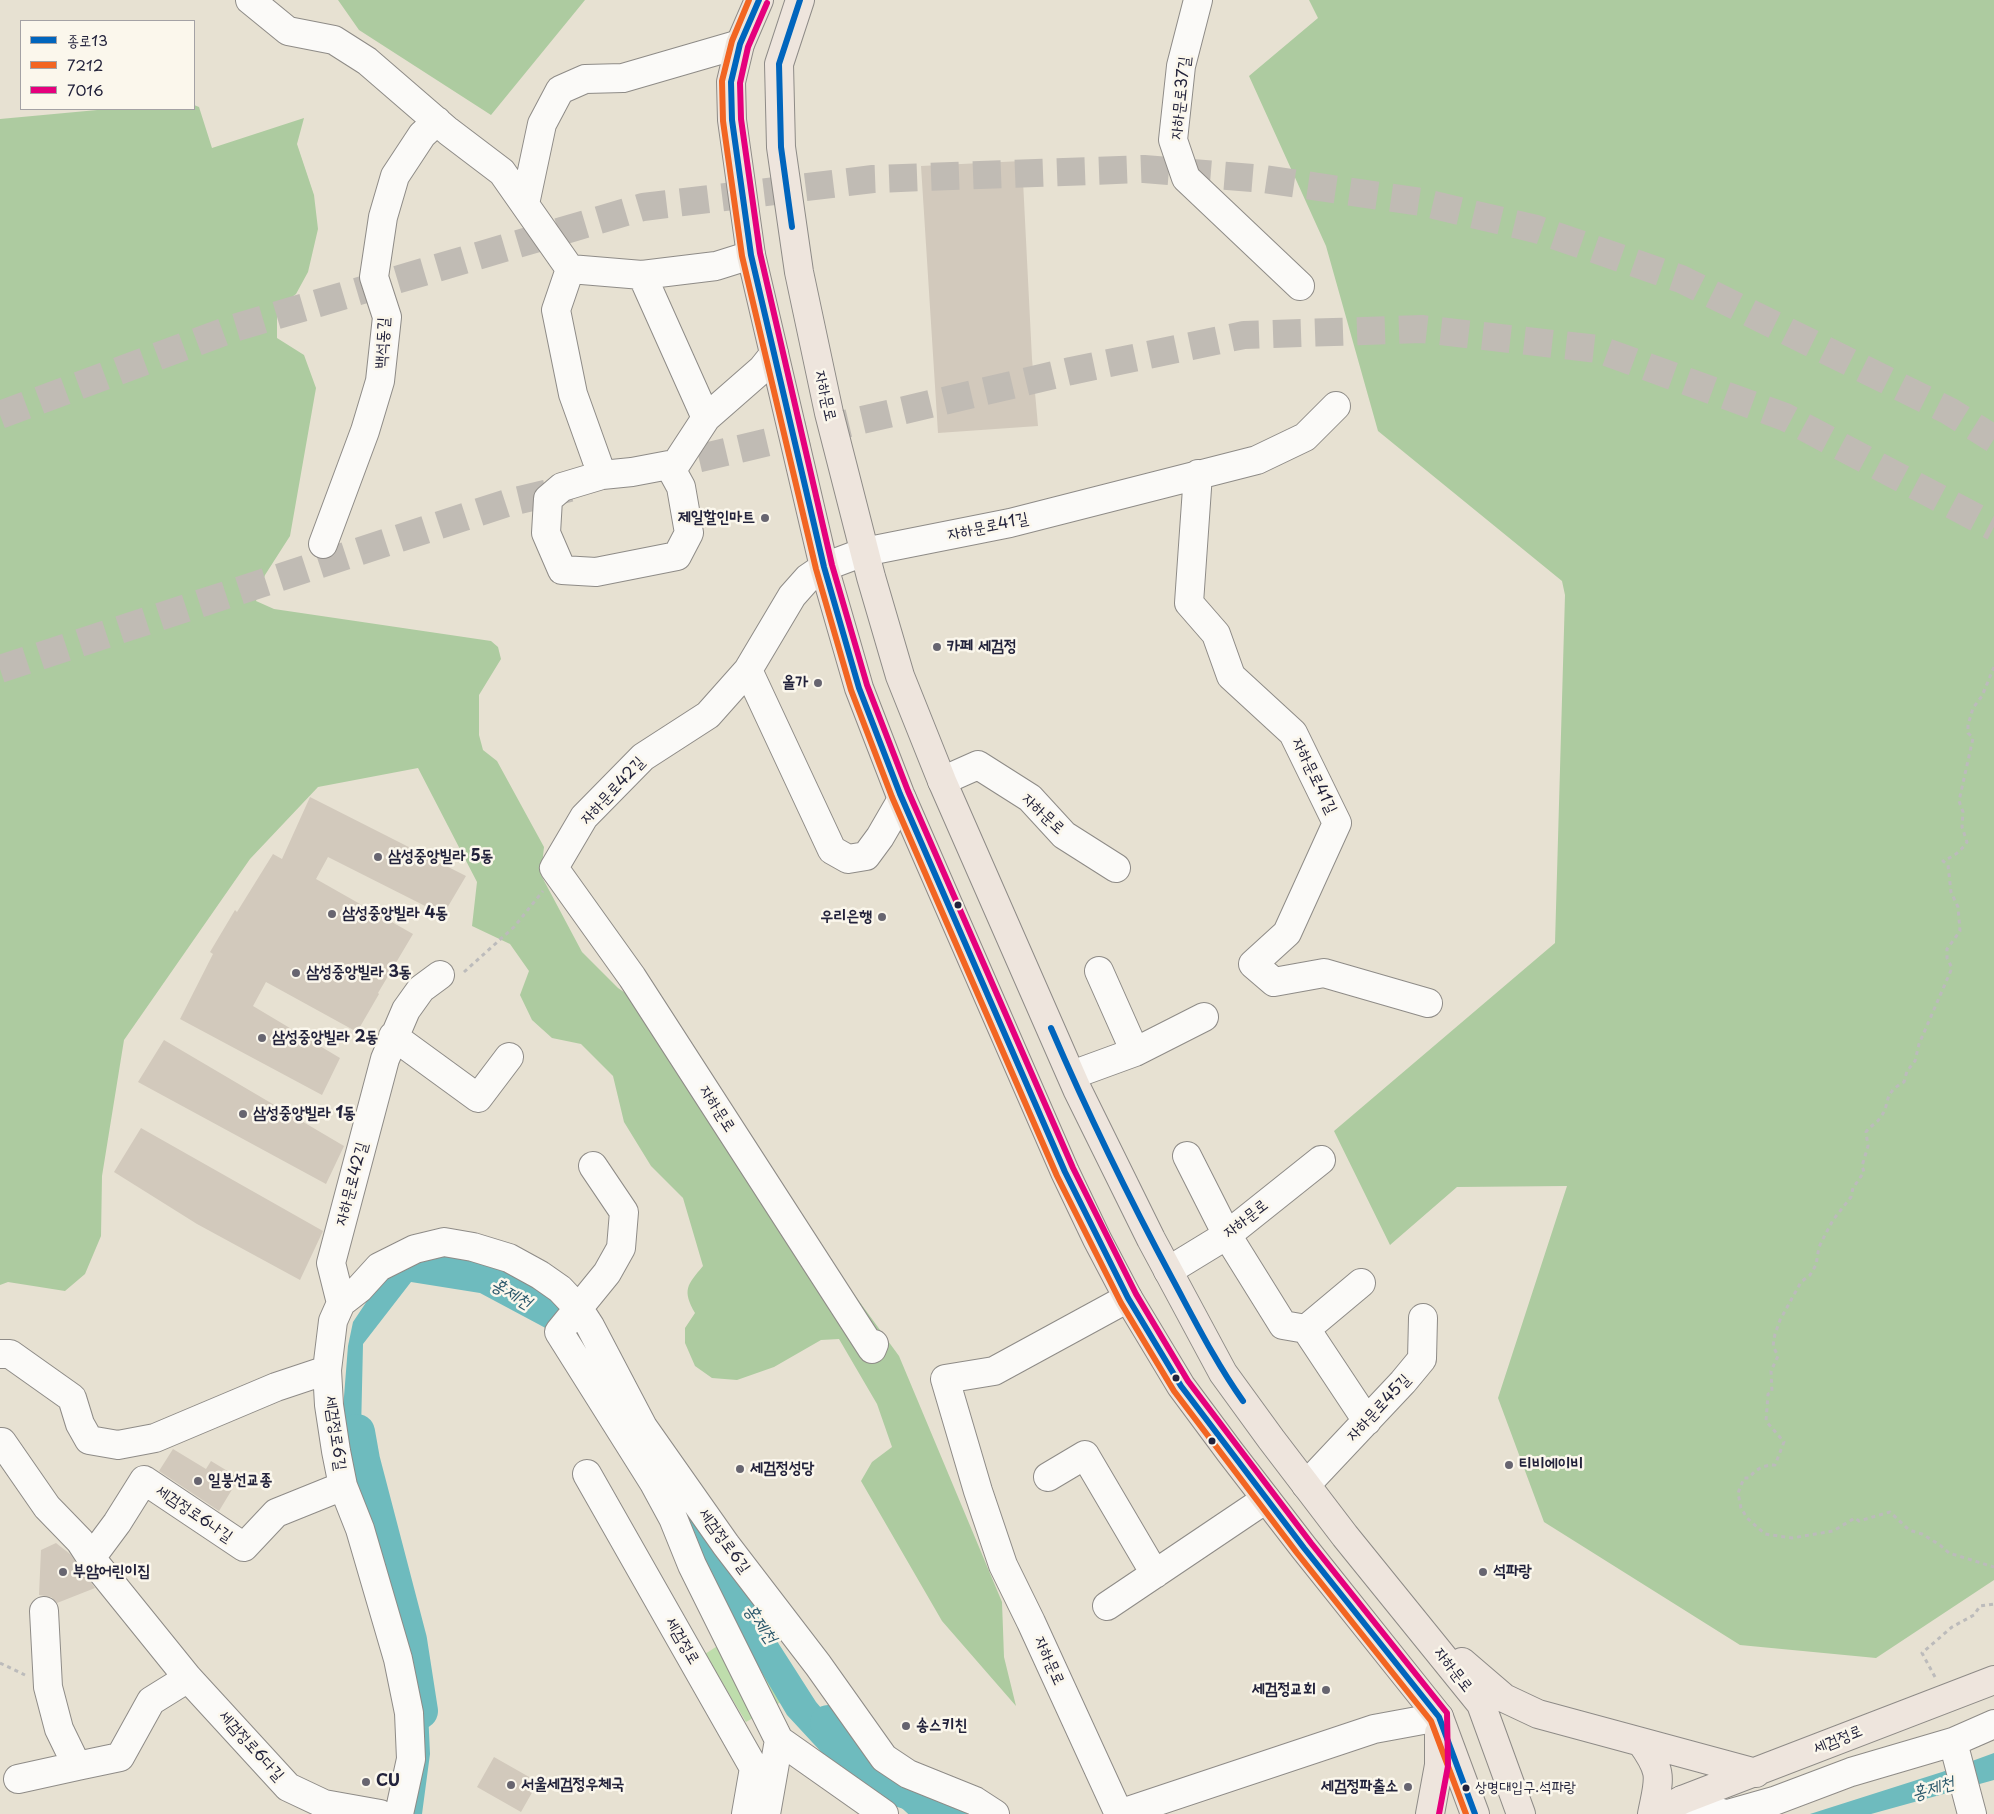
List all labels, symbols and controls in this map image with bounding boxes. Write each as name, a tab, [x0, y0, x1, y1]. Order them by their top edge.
legend	[20, 20, 195, 110]
text: 종로13	[67, 28, 108, 51]
text: 7212	[67, 53, 103, 76]
street label: 자하문로37길	[1167, 55, 1195, 141]
text: 7016	[67, 78, 104, 101]
street label: 백석동길	[372, 317, 394, 369]
street label: 자하문로	[810, 369, 840, 423]
place label: 제일할인마트	[678, 508, 755, 528]
street label: 자하문로41길	[946, 509, 1030, 545]
marker: 제일할인마트	[759, 512, 771, 524]
place label: 카페 세검정	[947, 637, 1017, 657]
marker: 카페 세검정	[931, 641, 943, 653]
place label: 올가	[782, 673, 808, 693]
marker: 올가	[812, 677, 824, 689]
street label: 자하문로41길	[1287, 735, 1341, 817]
street label: 자하문로42길	[577, 753, 649, 829]
street label: 자하문로	[1018, 789, 1068, 839]
place label: 삼성중앙빌라 5동	[388, 847, 493, 867]
marker: 삼성중앙빌라 5동	[372, 851, 384, 863]
unlabelled marker	[953, 900, 963, 910]
place label: 삼성중앙빌라 4동	[342, 904, 448, 924]
place label: 우리은행	[820, 907, 872, 927]
marker: 삼성중앙빌라 4동	[326, 908, 338, 920]
marker: 우리은행	[876, 911, 888, 923]
place label: 삼성중앙빌라 3동	[306, 963, 412, 983]
marker: 삼성중앙빌라 3동	[290, 967, 302, 979]
place label: 삼성중앙빌라 2동	[272, 1028, 378, 1048]
marker: 삼성중앙빌라 2동	[256, 1032, 268, 1044]
street label: 자하문로	[695, 1082, 739, 1136]
place label: 삼성중앙빌라 1동	[253, 1104, 356, 1124]
marker: 삼성중앙빌라 1동	[237, 1108, 249, 1120]
street label: 자하문로42길	[332, 1140, 372, 1228]
street label: 자하문로	[1220, 1196, 1272, 1242]
water label: 홍제천	[487, 1274, 535, 1314]
street label: 자하문로45길	[1343, 1370, 1415, 1446]
unlabelled marker	[1171, 1373, 1181, 1383]
street label: 세검정로6길	[320, 1394, 350, 1472]
unlabelled marker	[1207, 1436, 1217, 1446]
place label: 티비에이비	[1519, 1455, 1583, 1475]
place label: 세검정성당	[750, 1459, 814, 1479]
marker: 티비에이비	[1503, 1459, 1515, 1471]
marker: 세검정성당	[734, 1463, 746, 1475]
place label: 일붕선교종	[208, 1471, 272, 1491]
marker: 일붕선교종	[192, 1475, 204, 1487]
street label: 세검정로6나길	[152, 1481, 236, 1547]
street label: 세검정로6길	[694, 1505, 754, 1577]
place label: 부암어린이집	[73, 1562, 150, 1582]
place label: 석파랑	[1493, 1562, 1532, 1582]
marker: 부암어린이집	[57, 1566, 69, 1578]
marker: 석파랑	[1477, 1566, 1489, 1578]
water label: 홍제천	[739, 1600, 781, 1648]
street label: 세검정로	[661, 1614, 703, 1668]
street label: 자하문로	[1030, 1634, 1068, 1688]
street label: 자하문로	[1430, 1644, 1476, 1696]
place label: 세검정교회	[1252, 1680, 1316, 1700]
marker: 세검정교회	[1320, 1684, 1332, 1696]
street label: 세검정로6다길	[214, 1707, 288, 1785]
place label: 송스키친	[916, 1716, 968, 1736]
marker: 송스키친	[900, 1720, 912, 1732]
street label: 세검정로	[1811, 1721, 1865, 1759]
place label: CU	[376, 1772, 400, 1792]
water label: 홍제천	[1909, 1773, 1957, 1805]
place label: 서울세검정우체국	[521, 1775, 624, 1795]
marker: CU	[360, 1776, 372, 1788]
place label: 세검정파출소	[1321, 1777, 1398, 1797]
marker: 서울세검정우체국	[505, 1779, 517, 1791]
place label: 상명대입구.석파랑	[1475, 1779, 1576, 1797]
marker: 세검정파출소	[1402, 1781, 1414, 1793]
marker: 상명대입구.석파랑	[1461, 1783, 1471, 1793]

